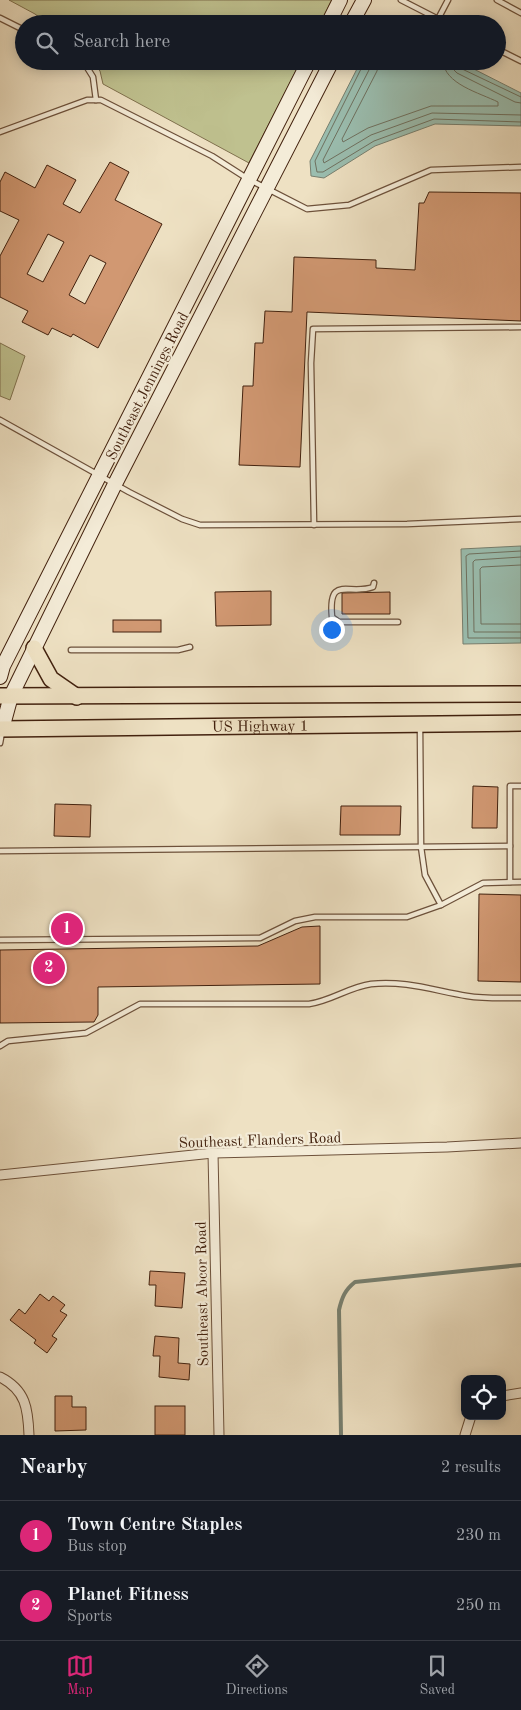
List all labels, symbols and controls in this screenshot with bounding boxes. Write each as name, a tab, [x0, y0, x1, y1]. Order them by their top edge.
search box	[15, 15, 506, 70]
icon: search	[33, 29, 61, 57]
text: Search here	[73, 33, 170, 52]
street label: Southeast Jennings Road	[104, 310, 192, 463]
your location	[319, 617, 345, 643]
street label: US Highway 1	[212, 719, 308, 736]
pin: 1	[51, 910, 83, 948]
pin: 2	[33, 949, 65, 987]
street label: Southeast Flanders Road	[178, 1131, 342, 1152]
street label: Southeast Abcor Road	[195, 1221, 212, 1367]
map controls	[461, 1375, 506, 1420]
button: locate	[461, 1375, 506, 1420]
text: Nearby	[20, 1457, 88, 1478]
text: 2 results	[441, 1460, 501, 1476]
text: Town Centre Staples	[67, 1516, 243, 1535]
text: 1	[31, 1528, 41, 1544]
text: 230 m	[456, 1528, 501, 1544]
text: Bus stop	[67, 1539, 127, 1555]
text: Planet Fitness	[67, 1586, 189, 1605]
text: 2	[31, 1598, 41, 1614]
text: 250 m	[456, 1598, 501, 1614]
text: Sports	[67, 1609, 112, 1625]
tab: Map	[66, 1652, 94, 1699]
tab: Directions	[226, 1652, 288, 1699]
tab: Saved	[419, 1652, 455, 1699]

